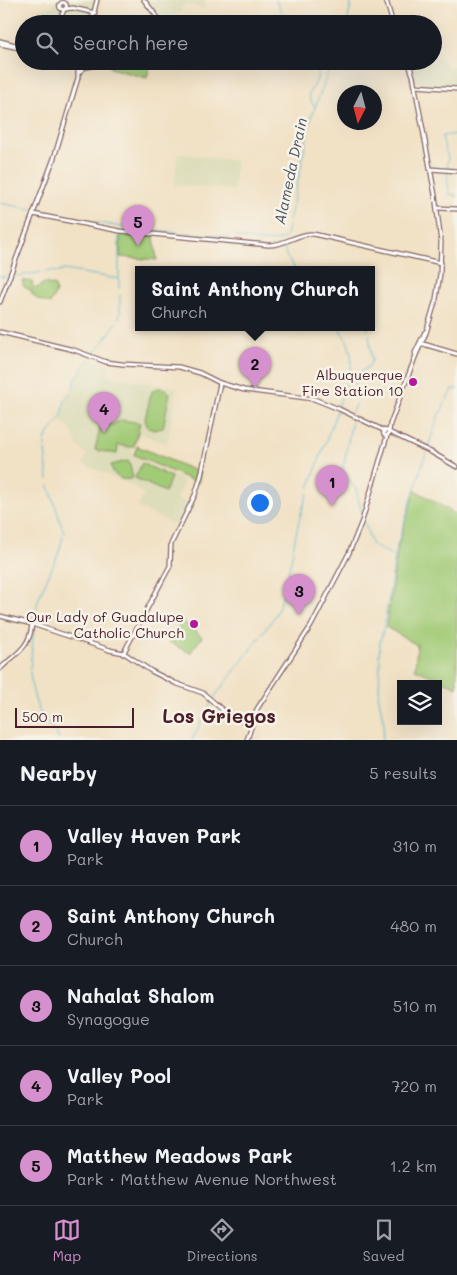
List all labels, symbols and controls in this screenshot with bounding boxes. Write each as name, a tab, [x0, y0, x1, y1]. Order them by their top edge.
search box	[15, 15, 442, 70]
icon: search	[33, 29, 61, 57]
text: Search here	[73, 30, 189, 55]
north arrow	[337, 85, 382, 130]
water label: Alameda Drain	[269, 116, 311, 226]
pin: 5	[122, 205, 154, 246]
popup	[135, 266, 375, 331]
text: Saint Anthony Church	[151, 276, 359, 301]
text: Church	[151, 301, 207, 322]
pin: 2	[239, 347, 271, 388]
place label: Albuquerque Fire Station 10	[302, 365, 403, 400]
marker: Albuquerque Fire Station 10	[407, 376, 419, 388]
pin: 4	[88, 392, 120, 433]
pin: 1	[316, 465, 348, 506]
your location	[247, 490, 273, 516]
pin: 3	[283, 574, 315, 615]
place label: Our Lady of Guadalupe Catholic Church	[26, 607, 184, 642]
marker: Our Lady of Guadalupe Catholic Church	[188, 618, 200, 630]
map controls	[397, 680, 442, 725]
button: layers	[397, 680, 442, 725]
district label: Los Griegos	[162, 703, 276, 728]
scale bar	[15, 705, 134, 728]
text: 500 m	[22, 707, 63, 726]
text: Nearby	[20, 759, 97, 786]
text: 5 results	[369, 762, 437, 783]
text: Valley Haven Park	[67, 823, 241, 848]
text: 1	[32, 835, 40, 856]
text: 310 m	[393, 835, 437, 856]
text: Park	[67, 848, 103, 869]
text: Saint Anthony Church	[67, 903, 275, 928]
text: 2	[32, 915, 40, 936]
text: 480 m	[390, 915, 437, 936]
text: Church	[67, 928, 123, 949]
text: Nahalat Shalom	[67, 983, 214, 1008]
text: 3	[31, 995, 41, 1016]
text: 510 m	[393, 995, 437, 1016]
text: Synagogue	[67, 1008, 150, 1029]
text: Valley Pool	[67, 1063, 171, 1088]
text: 4	[31, 1075, 41, 1096]
text: 720 m	[391, 1075, 437, 1096]
text: Park	[67, 1088, 103, 1109]
text: Matthew Meadows Park	[67, 1143, 293, 1168]
text: 5	[31, 1155, 41, 1176]
text: 1.2 km	[390, 1155, 437, 1176]
text: Park · Matthew Avenue Northwest	[67, 1168, 337, 1189]
tab: Map	[53, 1216, 81, 1265]
tab: Directions	[186, 1216, 258, 1265]
tab: Saved	[363, 1216, 404, 1265]

